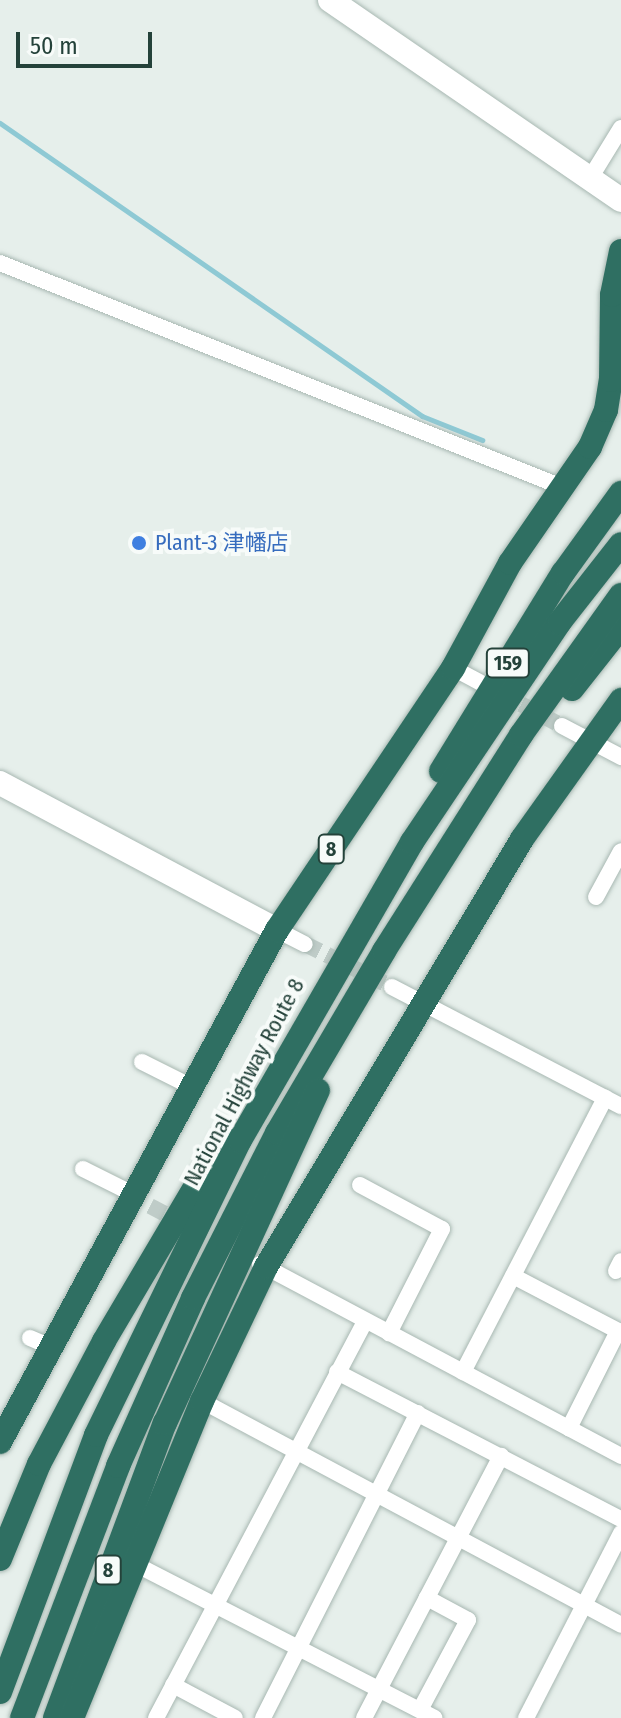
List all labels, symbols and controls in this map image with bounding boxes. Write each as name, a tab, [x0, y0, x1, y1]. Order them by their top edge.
scale bar	[20, 16, 156, 66]
text: 50 m	[30, 32, 78, 60]
place label: Plant-3 津幡店	[155, 530, 289, 556]
marker: Plant-3 津幡店	[130, 534, 148, 552]
road number: 159	[484, 647, 532, 679]
road number: 8	[317, 833, 345, 865]
street label: National Highway Route 8	[178, 974, 310, 1190]
road number: 8	[94, 1554, 122, 1586]

